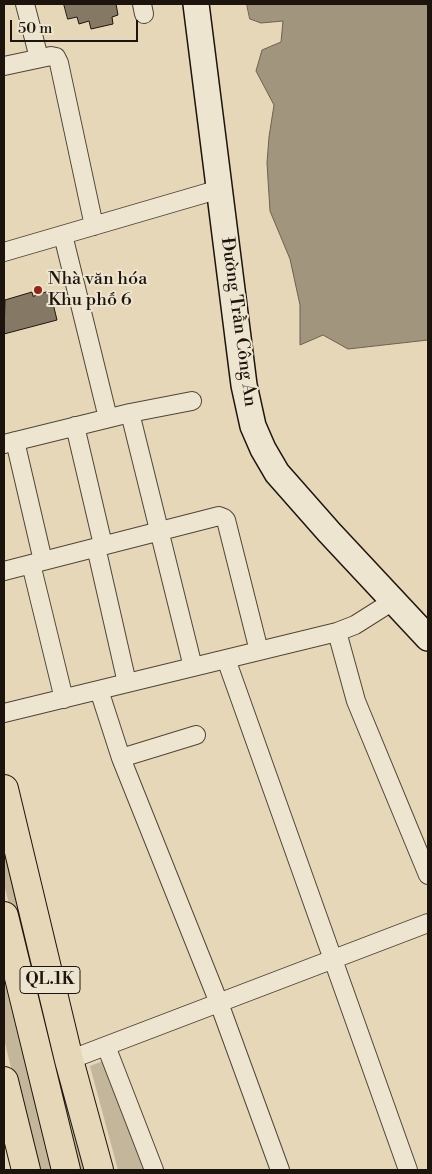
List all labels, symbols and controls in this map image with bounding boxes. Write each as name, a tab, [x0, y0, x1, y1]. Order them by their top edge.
scale bar	[12, 10, 140, 42]
text: 50 m	[18, 19, 52, 38]
street label: Đường Trần Công An	[215, 236, 261, 408]
place label: Nhà văn hóa Khu phố 6	[48, 269, 147, 312]
marker: Nhà văn hóa Khu phố 6	[32, 284, 44, 296]
road number: QL.1K	[20, 966, 80, 994]

